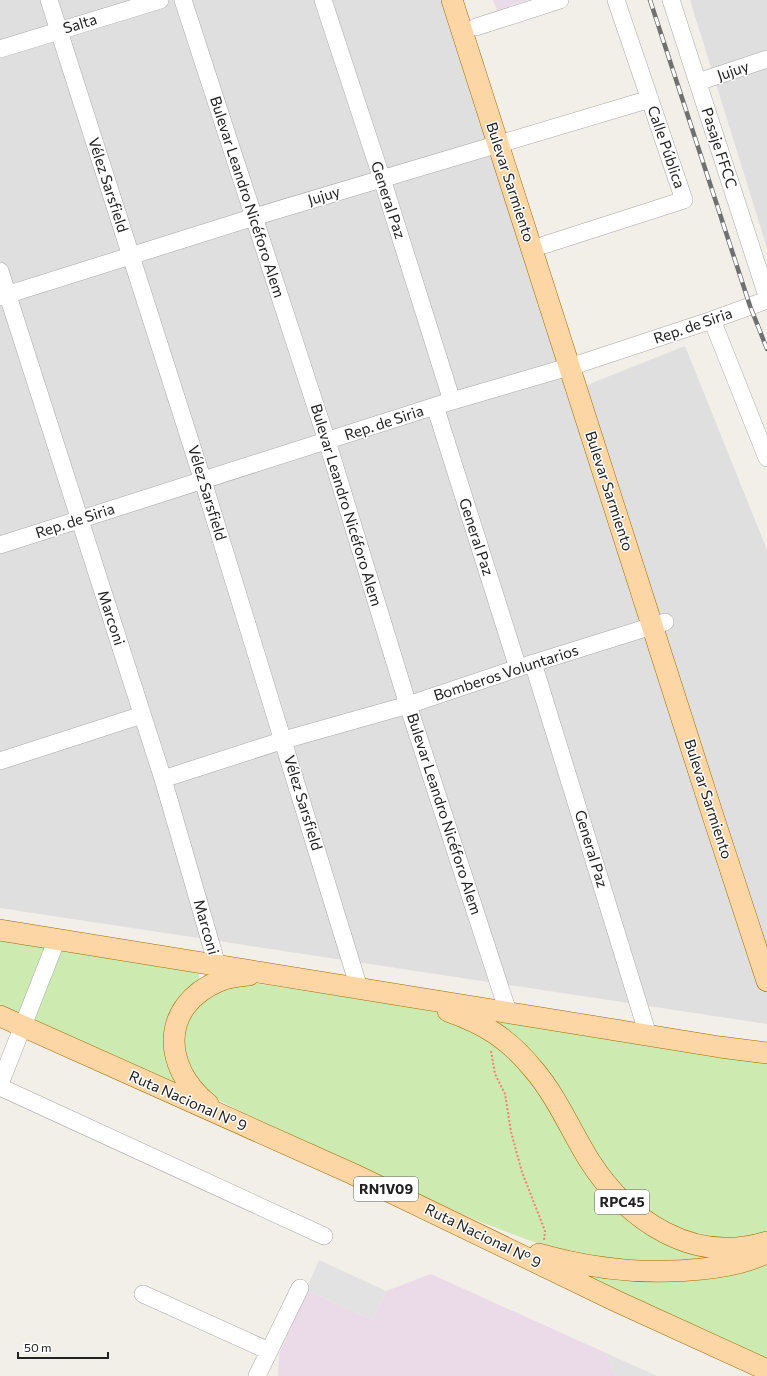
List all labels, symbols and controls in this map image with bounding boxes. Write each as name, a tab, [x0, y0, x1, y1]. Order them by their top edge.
street label: Salta	[61, 9, 99, 37]
street label: Jujuy	[714, 56, 751, 84]
street label: Bulevar Leandro Nicéforo Alem	[207, 94, 289, 300]
street label: Calle Pública	[644, 103, 689, 190]
street label: Pasaje FFCC	[698, 105, 742, 191]
street label: Bulevar Sarmiento	[483, 119, 539, 244]
street label: Vélez Sarsfield	[85, 135, 133, 234]
street label: General Paz	[368, 159, 410, 241]
street label: Jujuy	[305, 182, 342, 208]
street label: Rep. de Siria	[651, 303, 734, 347]
street label: Bulevar Leandro Nicéforo Alem	[308, 401, 386, 608]
street label: Rep. de Siria	[342, 401, 426, 443]
street label: Bulevar Sarmiento	[582, 428, 638, 553]
street label: Vélez Sarsfield	[185, 443, 231, 542]
street label: General Paz	[456, 496, 498, 578]
street label: Rep. de Siria	[33, 499, 117, 541]
street label: Marconi	[95, 588, 129, 647]
street label: Bomberos Voluntarios	[431, 640, 581, 704]
street label: Bulevar Leandro Nicéforo Alem	[404, 711, 486, 917]
street label: Bulevar Sarmiento	[681, 736, 737, 861]
street label: Vélez Sarsfield	[281, 753, 327, 852]
street label: General Paz	[572, 808, 612, 890]
street label: Marconi	[191, 897, 223, 956]
street label: Ruta Nacional Nº 9	[127, 1066, 250, 1134]
road number: RN1V09	[354, 1177, 418, 1201]
road number: RPC45	[595, 1190, 649, 1214]
street label: Ruta Nacional Nº 9	[422, 1199, 545, 1271]
scale bar	[18, 1334, 108, 1360]
text: 50 m	[24, 1340, 52, 1354]

